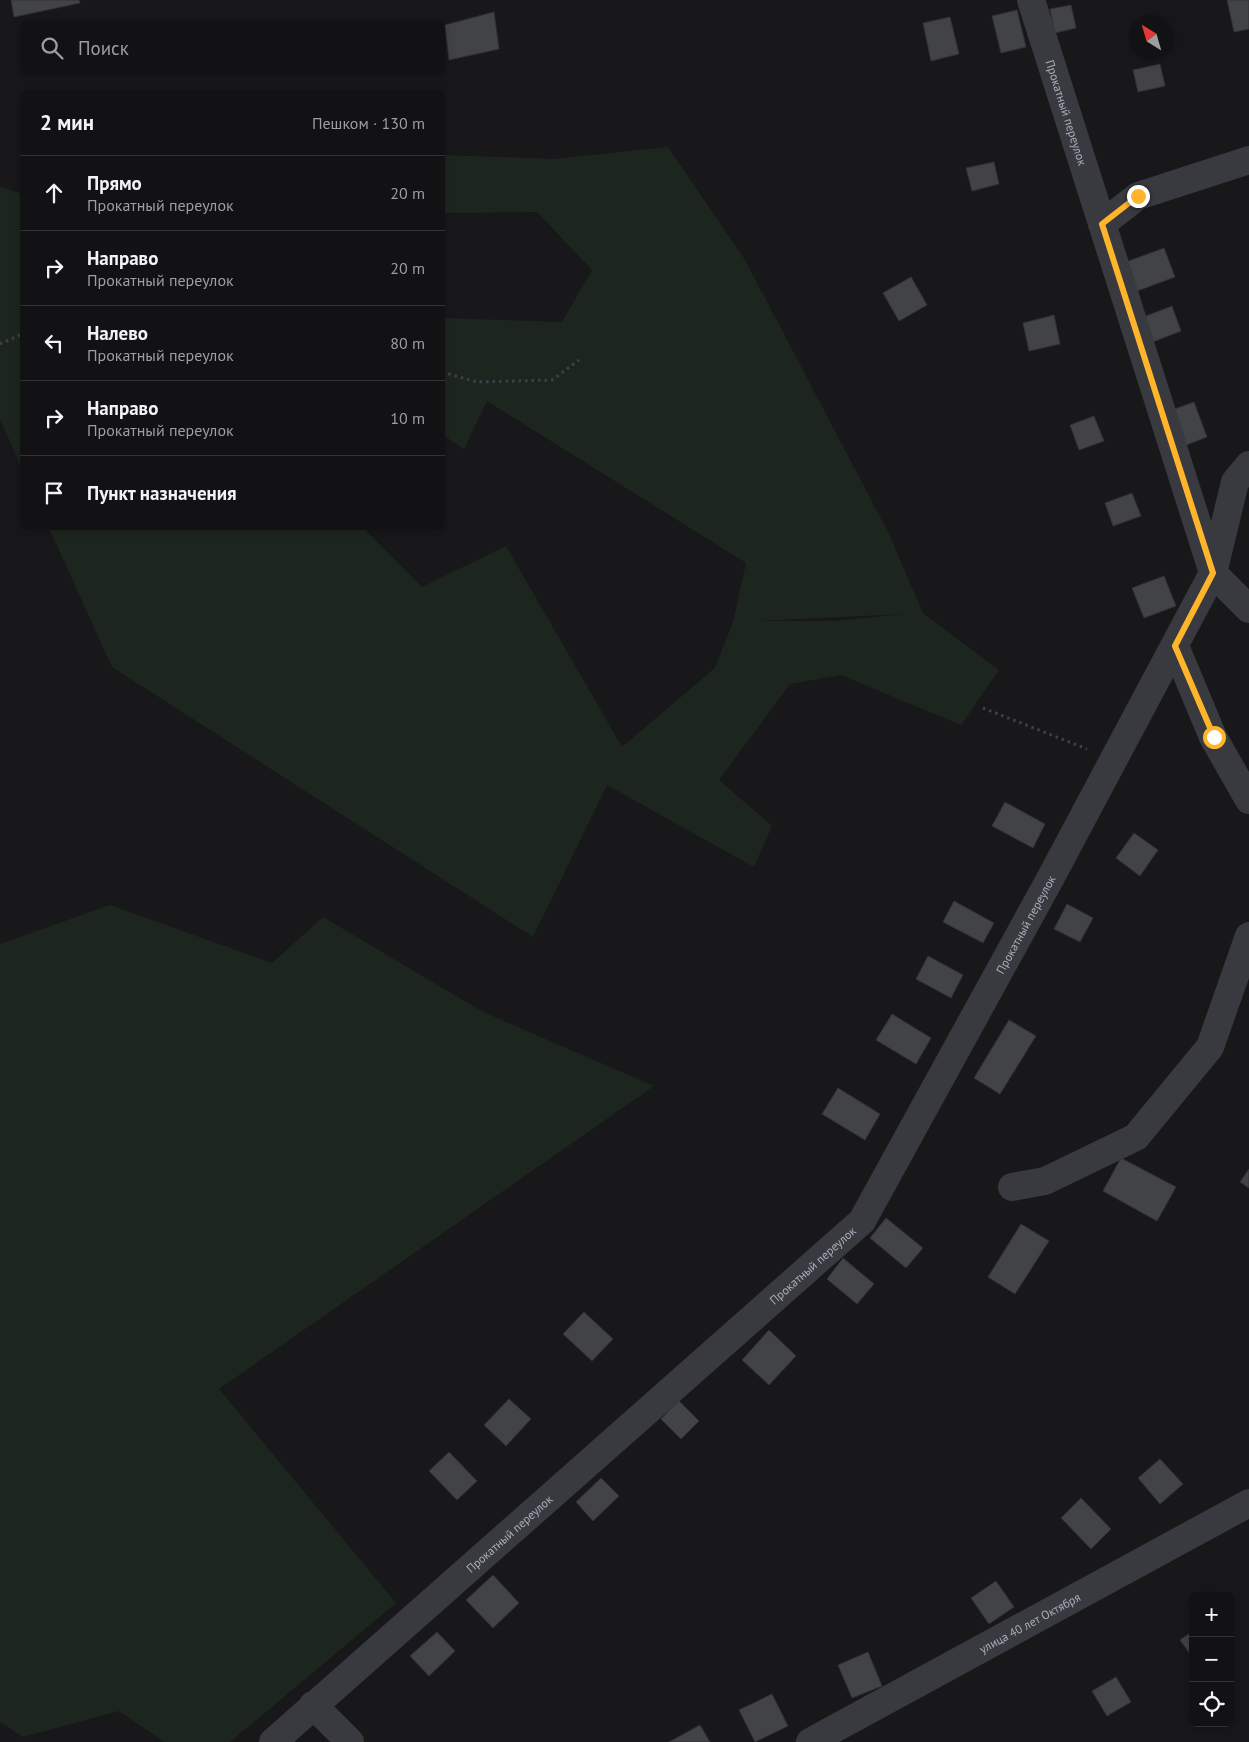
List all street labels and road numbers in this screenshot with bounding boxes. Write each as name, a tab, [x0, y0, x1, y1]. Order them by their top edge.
street label: Прокатный переулок	[1043, 58, 1091, 167]
street label: Прокатный переулок	[992, 872, 1058, 976]
street label: Прокатный переулок	[766, 1223, 859, 1307]
street label: Прокатный переулок	[463, 1491, 555, 1575]
street label: улица 40 лет Октября	[976, 1589, 1083, 1656]

